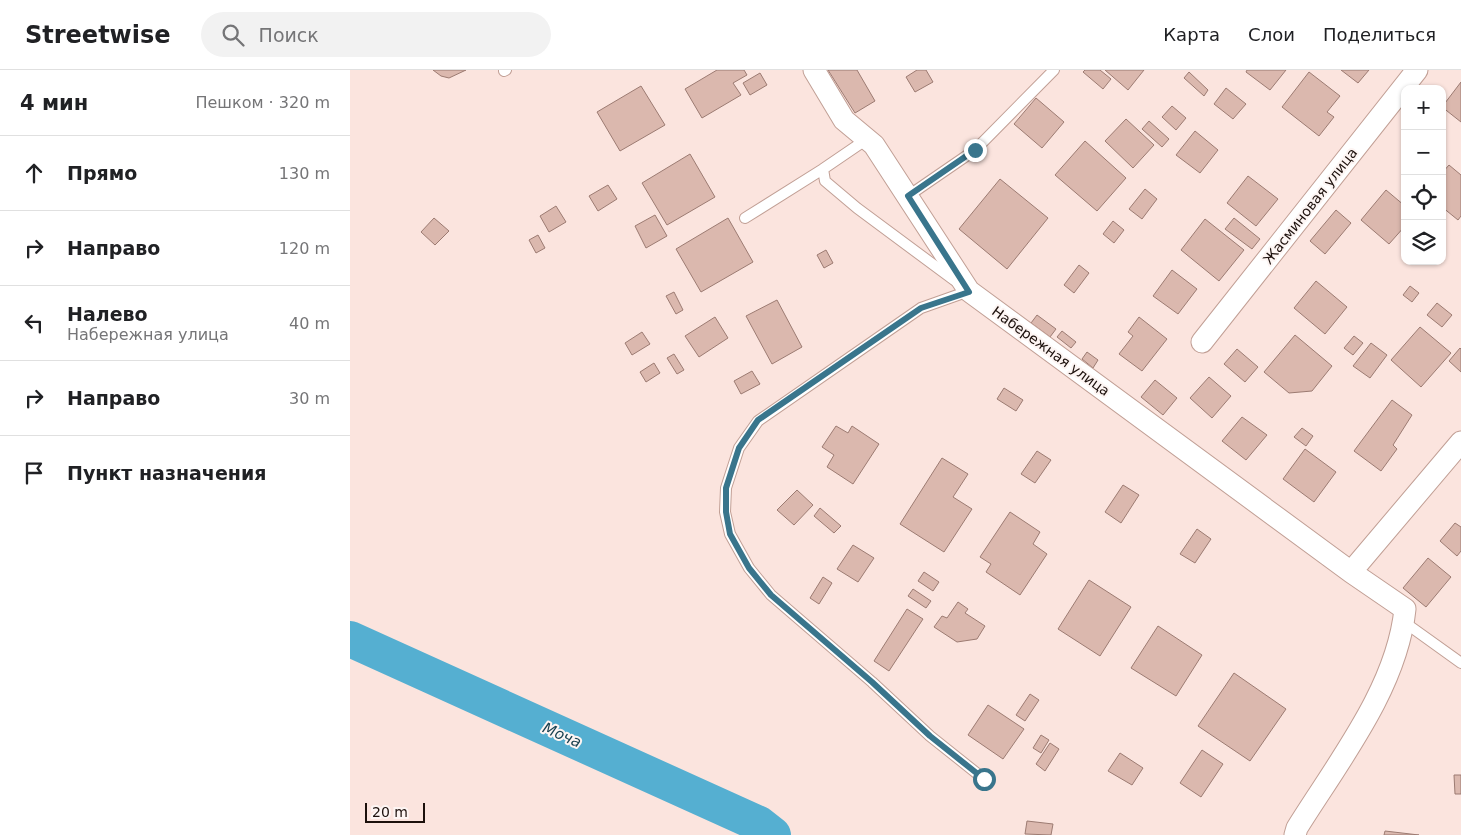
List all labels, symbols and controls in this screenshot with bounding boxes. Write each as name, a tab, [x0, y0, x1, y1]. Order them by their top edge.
search box	[201, 12, 551, 57]
text: Streetwise	[25, 21, 171, 49]
icon: search	[219, 21, 247, 49]
text: Поиск	[259, 24, 319, 46]
text: Карта	[1163, 24, 1220, 45]
text: Слои	[1248, 24, 1295, 45]
text: Поделиться	[1323, 24, 1436, 45]
map controls	[1401, 85, 1446, 265]
button: +	[1401, 85, 1446, 130]
text: 4 мин	[20, 91, 88, 115]
text: Пешком · 320 m	[195, 93, 330, 112]
button: −	[1401, 130, 1446, 175]
route end	[964, 139, 987, 162]
street label: Жасминовая улица	[1260, 145, 1360, 267]
icon: ahead	[20, 159, 48, 187]
text: Прямо	[67, 162, 137, 184]
text: 130 m	[279, 164, 330, 183]
button: locate	[1401, 175, 1446, 220]
button: layers	[1401, 220, 1446, 265]
icon: right	[20, 234, 48, 262]
text: Направо	[67, 237, 160, 259]
text: 120 m	[279, 239, 330, 258]
text: Налево	[67, 303, 148, 325]
street label: Набережная улица	[989, 303, 1113, 399]
icon: left	[20, 309, 48, 337]
text: 40 m	[289, 314, 330, 333]
text: Набережная улица	[67, 325, 229, 344]
icon: right	[20, 384, 48, 412]
text: Направо	[67, 387, 160, 409]
text: 30 m	[289, 389, 330, 408]
icon: arrive	[20, 459, 48, 487]
text: Пункт назначения	[67, 462, 266, 484]
water label: Моча	[540, 719, 584, 751]
route start	[973, 768, 996, 791]
scale bar	[365, 800, 425, 823]
text: 20 m	[372, 804, 408, 820]

